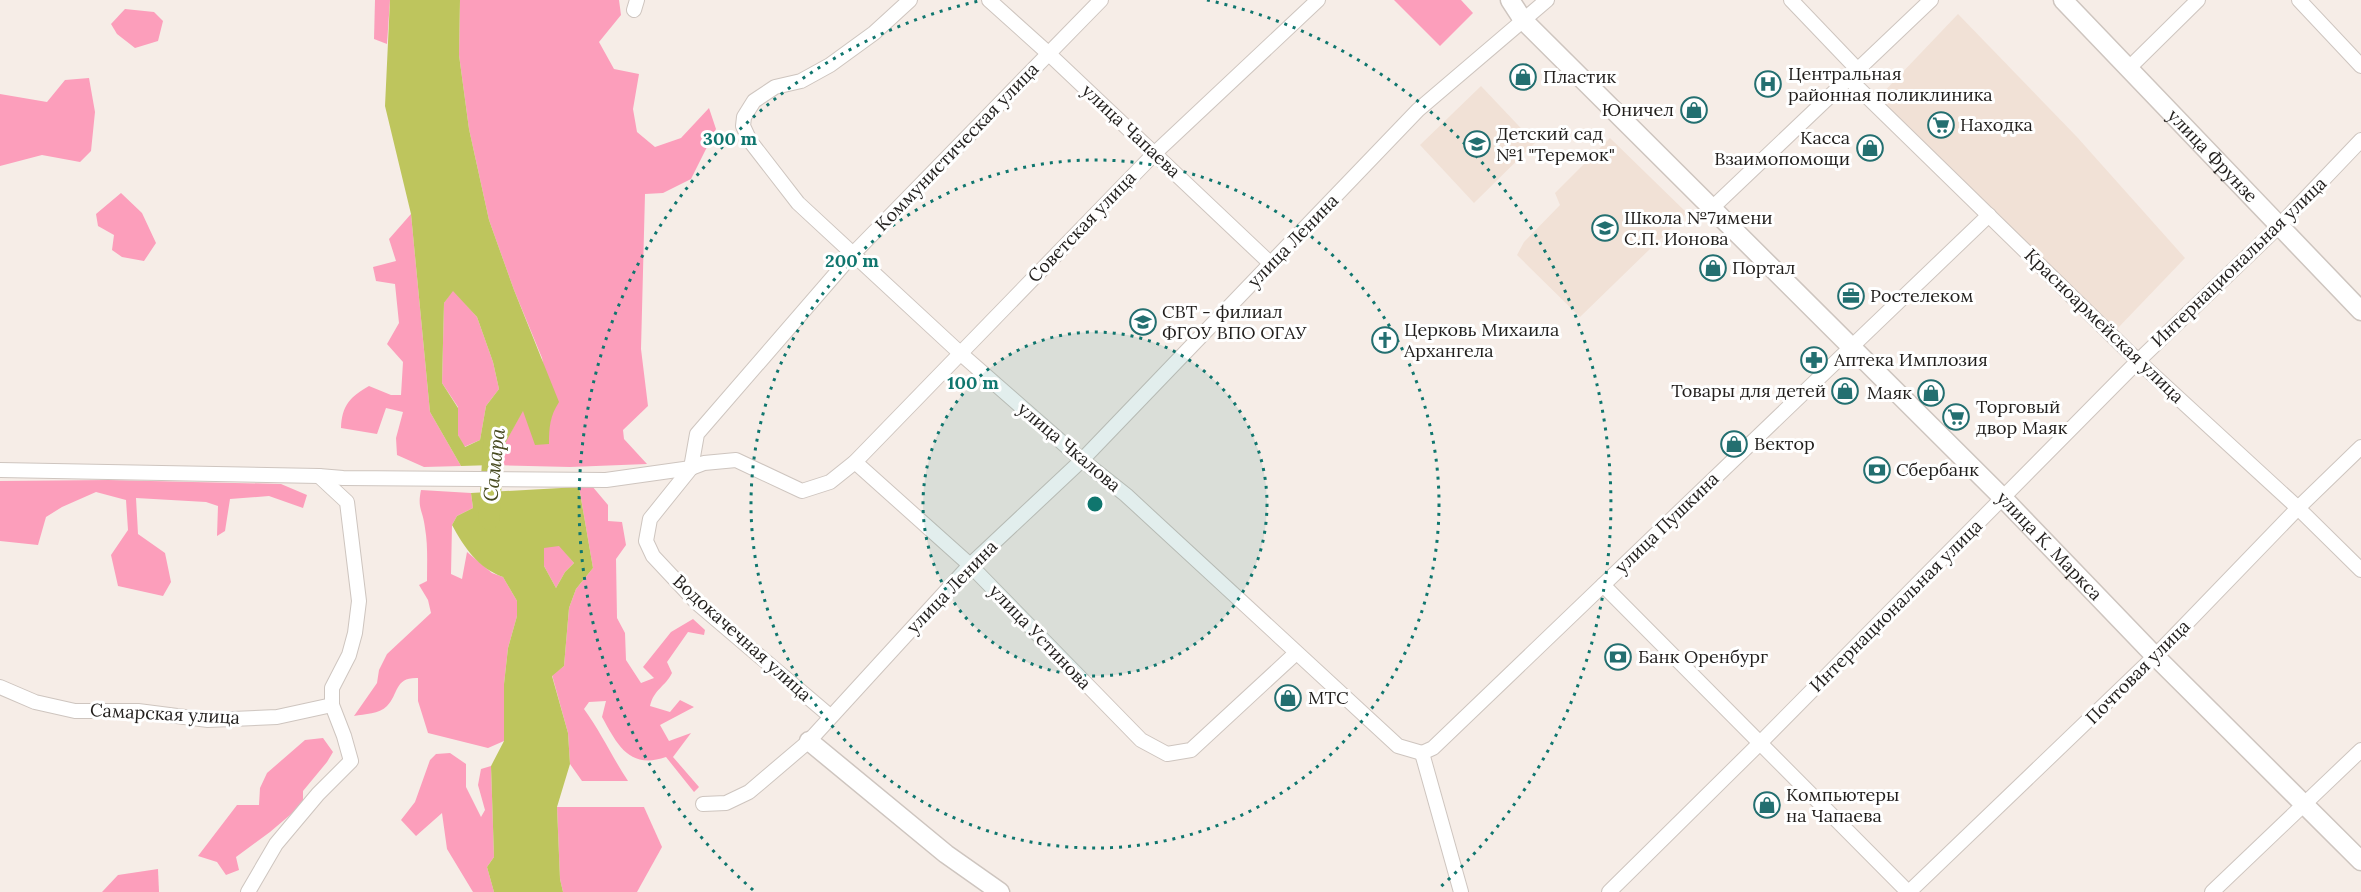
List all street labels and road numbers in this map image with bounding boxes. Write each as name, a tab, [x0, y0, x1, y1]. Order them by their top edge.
street label: Коммунистическая улица	[870, 58, 1043, 236]
street label: улица Чапаева	[1077, 79, 1186, 182]
street label: улица Фрунзе	[2163, 104, 2263, 207]
street label: Советская улица	[1023, 166, 1141, 287]
street label: Интернациональная улица	[2146, 172, 2331, 352]
street label: улица Ленина	[1242, 189, 1343, 292]
street label: Красноармейская улица	[2020, 243, 2189, 408]
street label: улица Чкалова	[1013, 397, 1126, 497]
street label: улица Пушкина	[1610, 467, 1723, 578]
street label: улица К. Маркса	[1992, 486, 2107, 605]
street label: Интернациональная улица	[1804, 514, 1987, 697]
street label: улица Ленина	[901, 535, 1002, 638]
street label: Водокачечная улица	[668, 569, 816, 706]
street label: улица Устинова	[984, 579, 1096, 694]
street label: Почтовая улица	[2081, 615, 2195, 729]
street label: Самарская улица	[90, 698, 241, 729]

